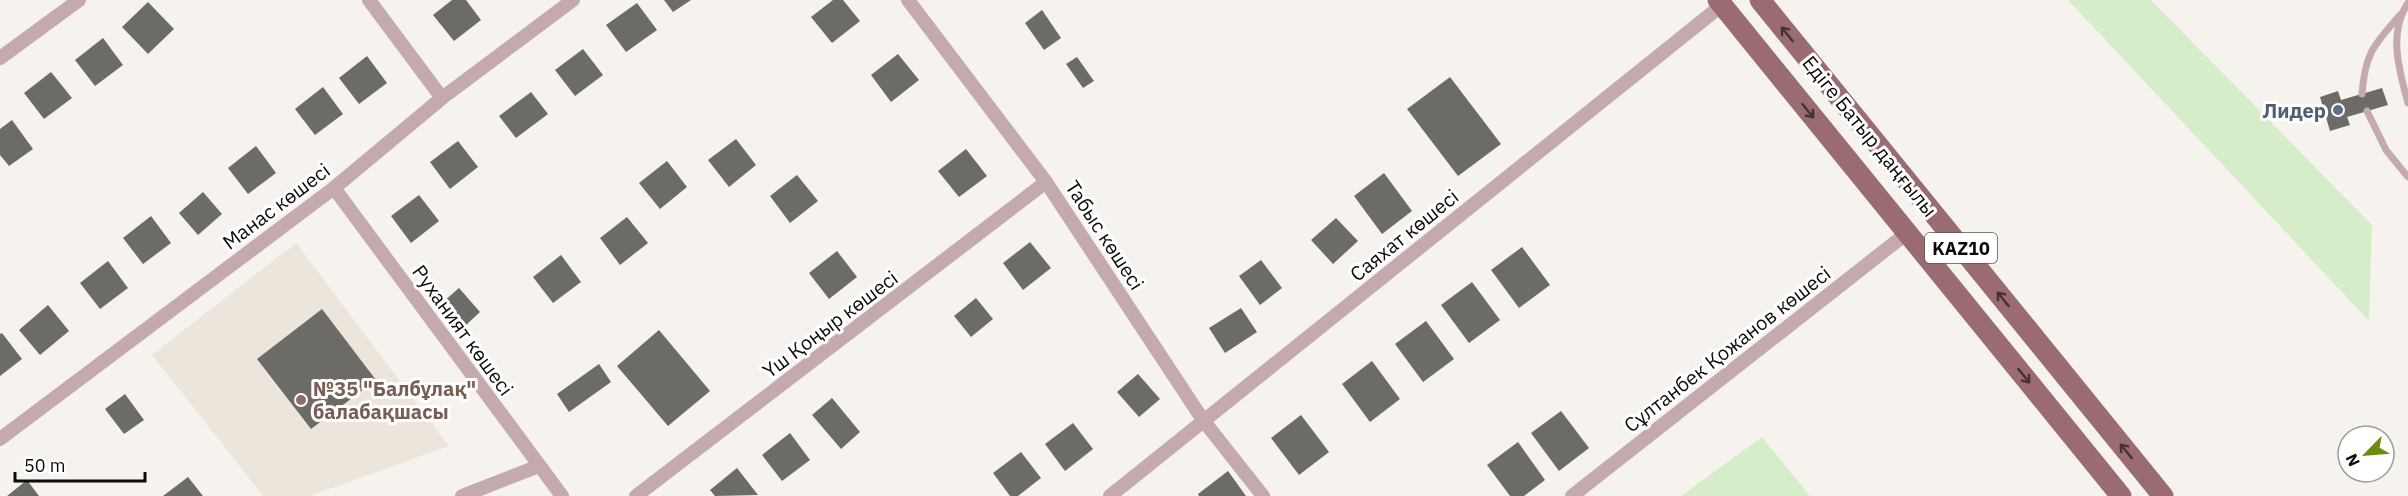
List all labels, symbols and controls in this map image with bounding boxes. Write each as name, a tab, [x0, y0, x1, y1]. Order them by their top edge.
one-way arrow	[1781, 26, 1794, 42]
street label: Едіге Батыр даңғылы	[1797, 50, 1943, 222]
place label: Лидер	[2263, 97, 2326, 124]
one-way arrow	[1801, 103, 1815, 118]
marker: Лидер	[2331, 103, 2345, 117]
street label: Манас көшесі	[217, 157, 335, 255]
street label: Табыс көшесі	[1060, 175, 1150, 295]
street label: Саяхат көшесі	[1344, 183, 1464, 287]
road number: KAZ10	[1925, 233, 1997, 263]
street label: Руханият көшесі	[406, 259, 520, 401]
street label: Сұлтанбек Қожанов көшесі	[1618, 260, 1836, 438]
street label: Үш Қоңыр көшесі	[757, 264, 903, 384]
one-way arrow	[1996, 292, 2010, 307]
one-way arrow	[2017, 368, 2030, 384]
place label: №35 "Балбұлақ" балабақшасы	[313, 375, 476, 425]
marker: №35 "Балбұлақ" балабақшасы	[294, 393, 308, 407]
north arrow	[2336, 424, 2396, 484]
one-way arrow	[2119, 443, 2132, 459]
scale bar	[15, 445, 146, 483]
text: N	[2341, 451, 2364, 470]
text: 50 m	[24, 454, 66, 477]

